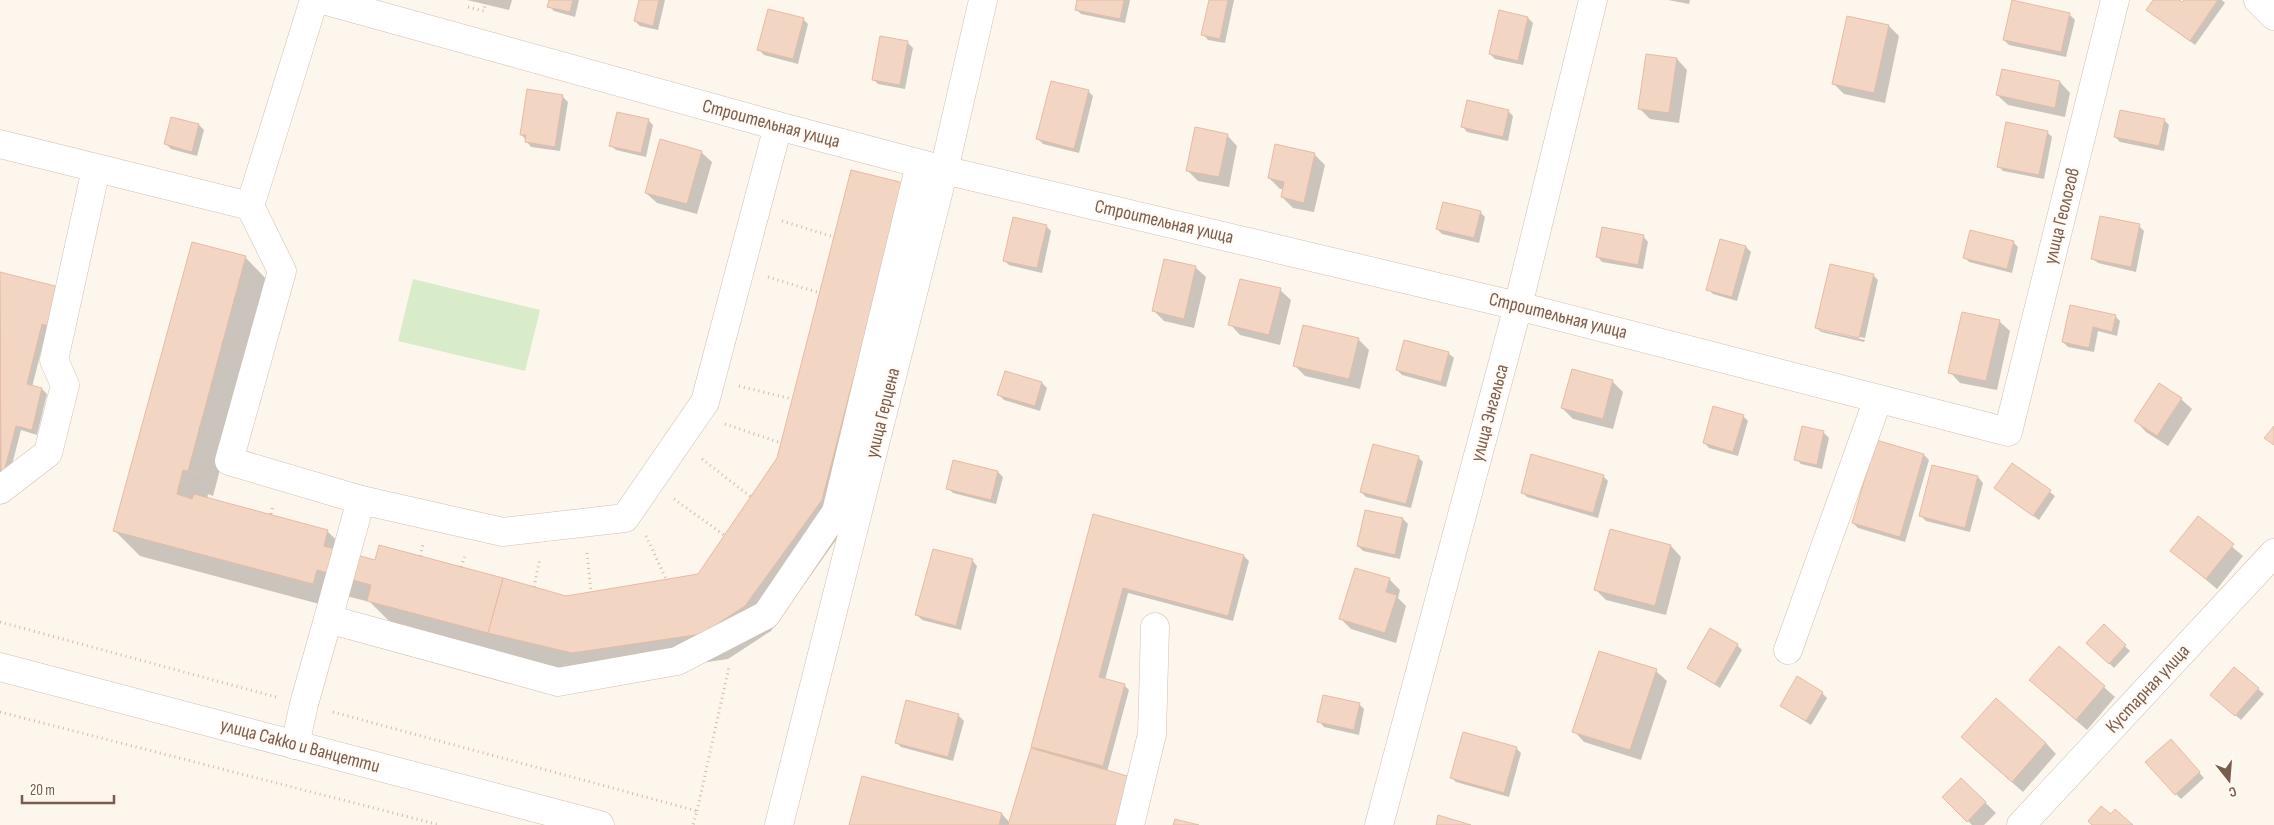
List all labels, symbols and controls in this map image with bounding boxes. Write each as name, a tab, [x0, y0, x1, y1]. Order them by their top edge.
street label: Строительная улица	[700, 95, 842, 153]
street label: улица Геологов	[2039, 165, 2085, 267]
street label: Строительная улица	[1092, 195, 1236, 249]
street label: Строительная улица	[1486, 288, 1630, 344]
street label: улица Энгельса	[1466, 362, 1514, 464]
street label: улица Герцена	[861, 366, 905, 460]
street label: Кустарная улица	[2101, 640, 2195, 738]
street label: улица Сакко и Ванцетти	[218, 714, 382, 778]
north arrow	[2204, 755, 2254, 805]
scale bar	[22, 772, 115, 804]
text: 20 m	[30, 781, 55, 800]
text: С	[2227, 783, 2239, 801]

